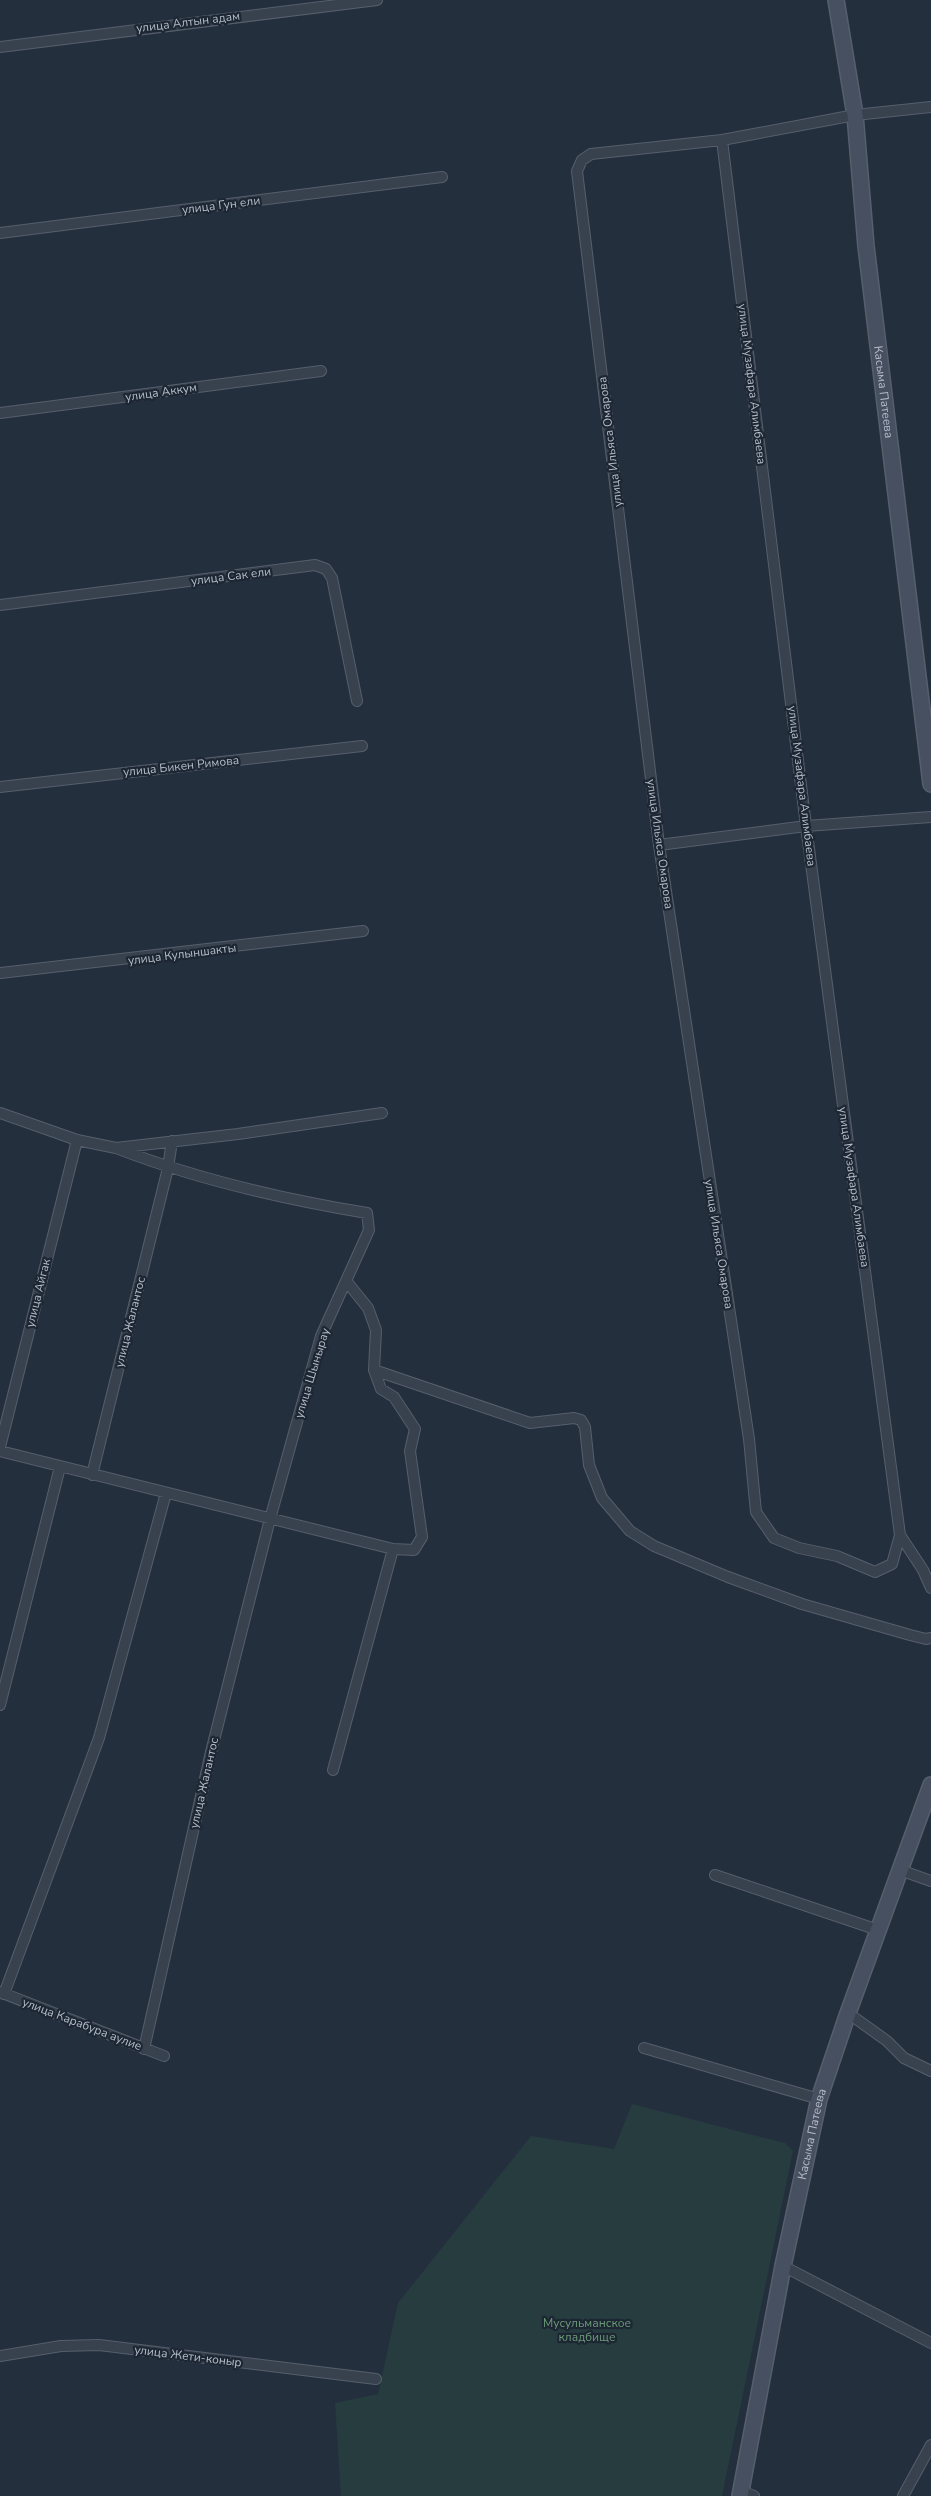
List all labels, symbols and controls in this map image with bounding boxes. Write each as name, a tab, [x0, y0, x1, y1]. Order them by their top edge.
street label: улица Алтын адам	[135, 8, 241, 36]
street label: улица Гун ели	[181, 192, 261, 218]
street label: улица Музафара Алимбаева	[734, 303, 770, 465]
street label: Касыма Патеева	[870, 345, 897, 439]
street label: улица Ильяса Омарова	[594, 376, 626, 508]
street label: улица Аккум	[124, 379, 198, 405]
street label: улица Сак ели	[190, 563, 272, 589]
street label: улица Музафара Алимбаева	[784, 705, 820, 867]
street label: улица Бикен Римова	[122, 752, 240, 780]
street label: улица Ильяса Омарова	[643, 778, 677, 910]
street label: улица Кулыншакты	[127, 939, 237, 969]
street label: улица Музафара Алимбаева	[835, 1106, 873, 1268]
street label: улица Ильяса Омарова	[701, 1178, 737, 1310]
street label: улица Айгак	[22, 1256, 54, 1329]
street label: улица Жалантос	[111, 1275, 149, 1369]
street label: улица Шынырау	[291, 1325, 334, 1420]
street label: улица Жалантос	[186, 1736, 222, 1830]
street label: улица Карабура аулие	[20, 1994, 144, 2054]
street label: Касыма Патеева	[794, 2086, 830, 2181]
park label: Мусульманское кладбище	[543, 2315, 631, 2345]
street label: улица Жети-коныр	[133, 2341, 243, 2371]

